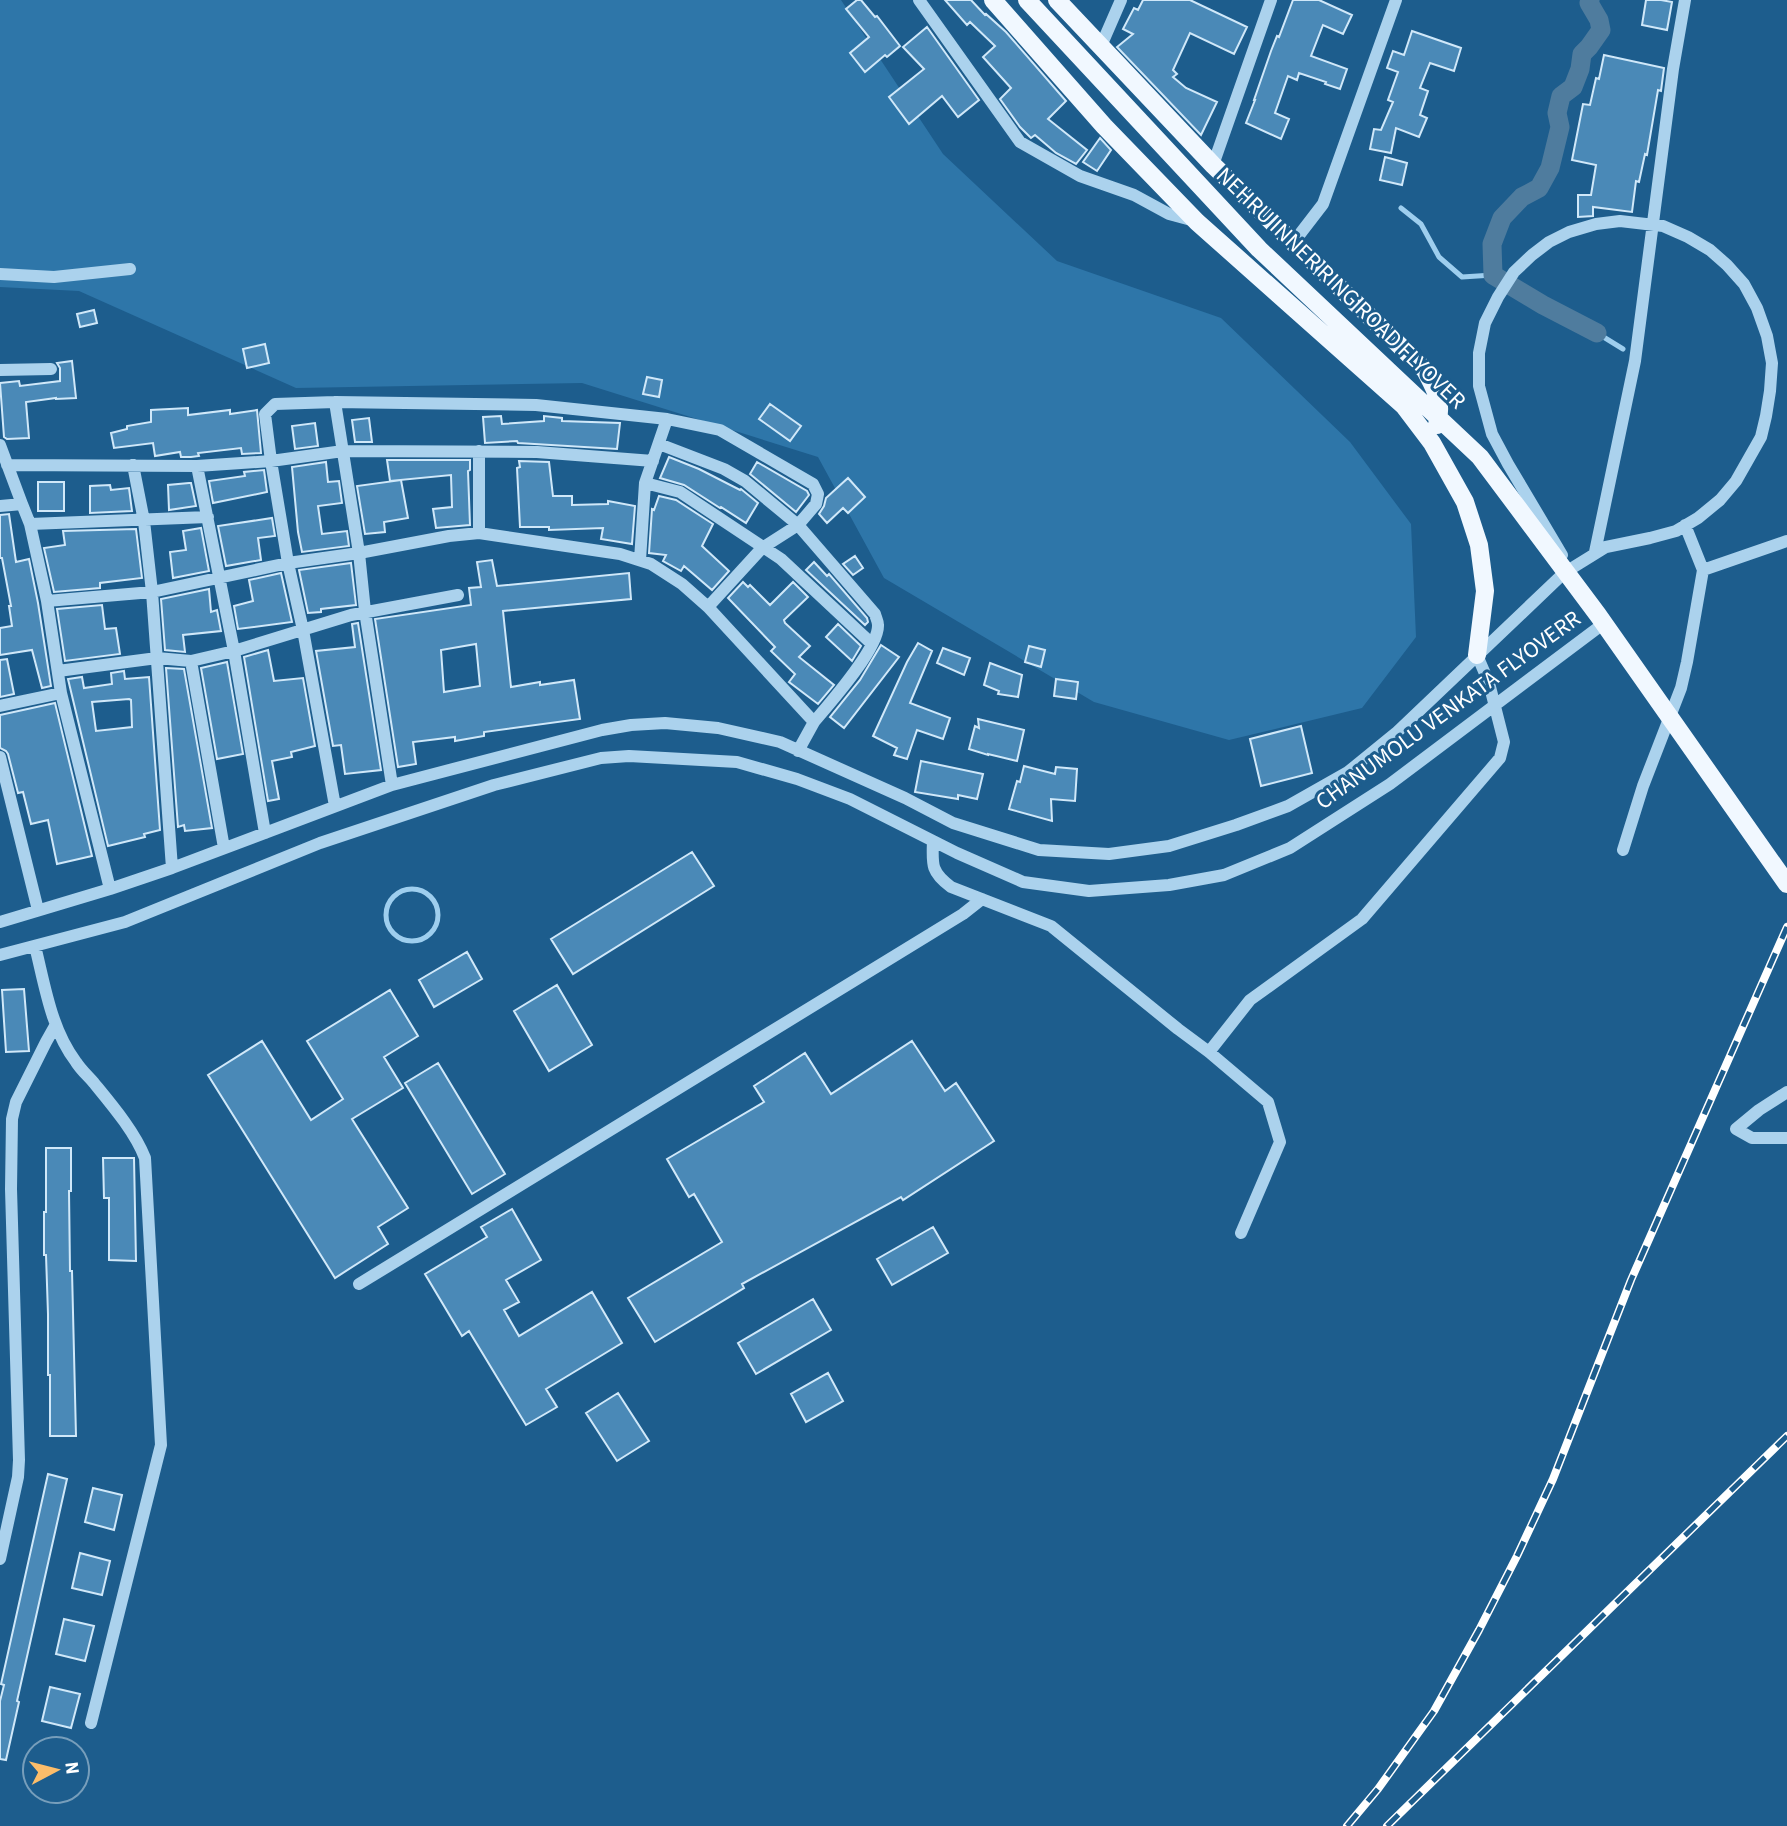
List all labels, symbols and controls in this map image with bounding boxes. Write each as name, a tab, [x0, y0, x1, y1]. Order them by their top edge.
street label: NEHRU INNER RING ROAD FLYOVER	[1209, 159, 1473, 417]
street label: CHANUMOLU VENKATA FLYOVERR	[1309, 602, 1587, 818]
north arrow	[21, 1735, 91, 1805]
text: N	[57, 1760, 86, 1776]

